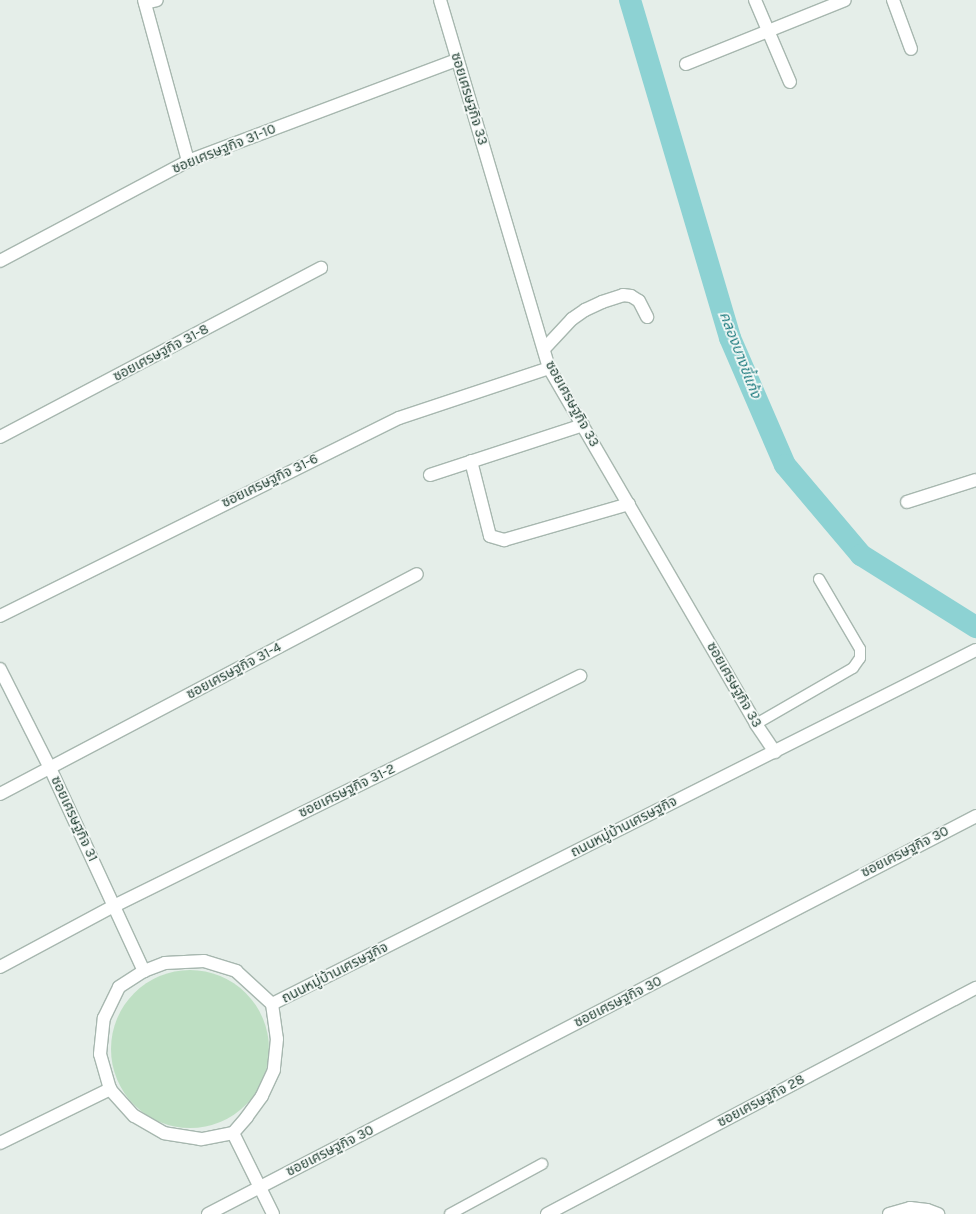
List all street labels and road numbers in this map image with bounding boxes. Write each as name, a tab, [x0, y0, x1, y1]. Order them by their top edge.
street label: ซอยเศรษฐกิจ 33	[447, 51, 491, 147]
street label: ซอยเศรษฐกิจ 31-10	[170, 121, 278, 177]
street label: ซอยเศรษฐกิจ 31-8	[110, 321, 212, 385]
street label: ซอยเศรษฐกิจ 33	[541, 358, 603, 450]
street label: ซอยเศรษฐกิจ 31-6	[219, 450, 321, 512]
street label: ซอยเศรษฐกิจ 31-4	[184, 639, 284, 703]
street label: ซอยเศรษฐกิจ 33	[703, 639, 765, 731]
street label: ซอยเศรษฐกิจ 31-2	[296, 760, 398, 822]
street label: ซอยเศรษฐกิจ 31	[47, 774, 101, 864]
street label: ถนนหมู่บ้านเศรษฐกิจ	[568, 793, 680, 861]
street label: ซอยเศรษฐกิจ 30	[858, 823, 952, 881]
street label: ถนนหมู่บ้านเศรษฐกิจ	[279, 939, 391, 1007]
street label: ซอยเศรษฐกิจ 30	[571, 973, 665, 1031]
street label: ซอยเศรษฐกิจ 28	[715, 1071, 807, 1131]
street label: ซอยเศรษฐกิจ 30	[283, 1122, 377, 1180]

